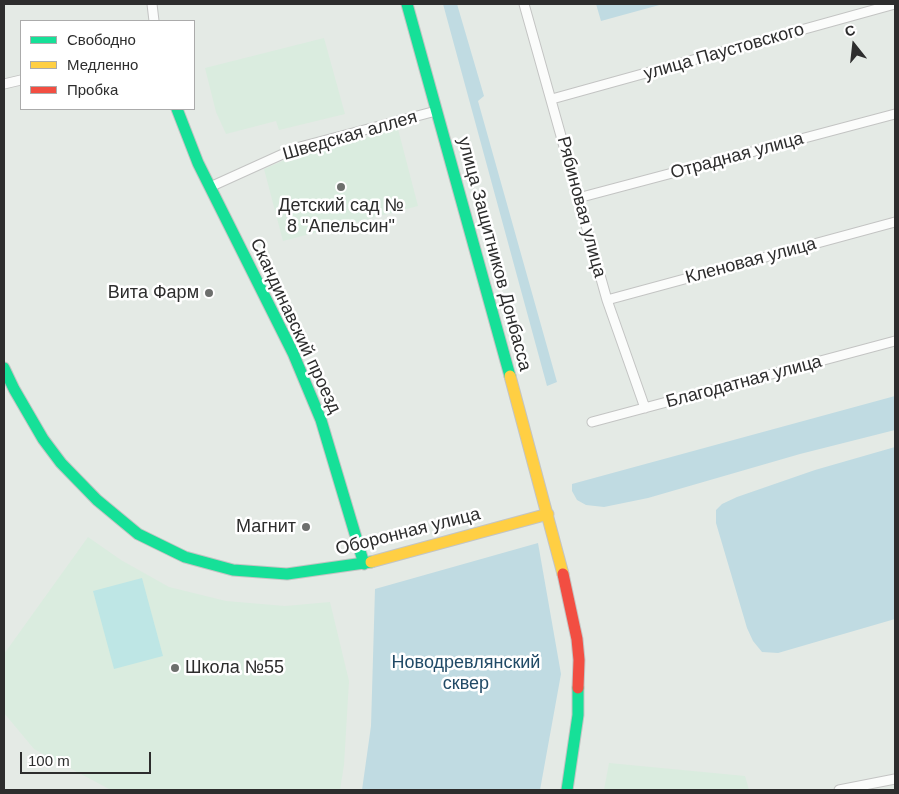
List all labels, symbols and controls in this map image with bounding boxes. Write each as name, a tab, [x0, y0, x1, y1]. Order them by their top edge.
street label: улица Паустовского	[641, 19, 807, 85]
legend	[20, 20, 195, 110]
north arrow	[829, 20, 879, 70]
text: С	[843, 21, 857, 40]
text: Свободно	[67, 31, 136, 48]
text: Медленно	[67, 56, 138, 73]
text: Пробка	[67, 81, 118, 98]
street label: Шведская аллея	[280, 106, 420, 166]
street label: Отрадная улица	[668, 128, 806, 184]
street label: Рябиновая улица	[552, 134, 610, 280]
street label: улица Защитников Донбасса	[452, 135, 536, 373]
marker: Детский сад № 8 "Апельсин"	[335, 181, 347, 193]
place label: Детский сад № 8 "Апельсин"	[278, 195, 404, 238]
street label: Кленовая улица	[683, 233, 819, 289]
street label: Скандинавский проезд	[245, 235, 345, 417]
place label: Вита Фарм	[108, 282, 199, 304]
marker: Вита Фарм	[203, 287, 215, 299]
street label: Благодатная улица	[664, 351, 824, 413]
street label: Оборонная улица	[333, 504, 483, 560]
place label: Магнит	[236, 516, 296, 538]
marker: Магнит	[300, 521, 312, 533]
park label: Новодревлянский сквер	[392, 652, 540, 694]
place label: Школа №55	[185, 657, 284, 679]
marker: Школа №55	[169, 662, 181, 674]
scale bar	[22, 742, 154, 774]
text: 100 m	[28, 752, 70, 769]

